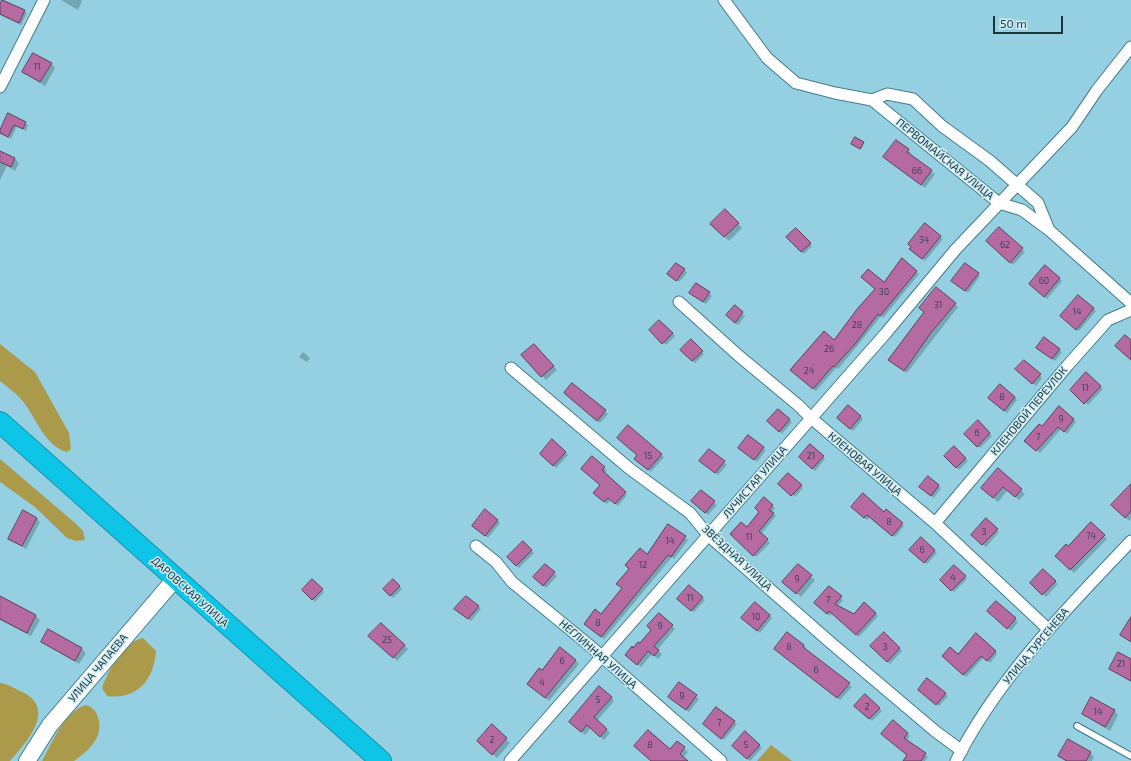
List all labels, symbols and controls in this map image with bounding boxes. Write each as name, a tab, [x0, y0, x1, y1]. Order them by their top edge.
scale bar	[995, 8, 1065, 34]
text: 50 m	[1000, 16, 1027, 30]
house number: 11	[33, 62, 41, 72]
street label: ПЕРВОМАЙСКАЯ УЛИЦА	[893, 115, 997, 203]
house number: 66	[912, 166, 922, 176]
house number: 34	[919, 235, 929, 245]
house number: 62	[1000, 240, 1010, 250]
house number: 60	[1039, 276, 1049, 286]
house number: 30	[879, 287, 889, 297]
house number: 31	[934, 300, 942, 310]
house number: 14	[1072, 307, 1082, 317]
house number: 28	[852, 320, 862, 330]
house number: 26	[824, 344, 834, 354]
street label: КЛЕНОВОЙ ПЕРЕУЛОК	[988, 364, 1070, 458]
house number: 24	[804, 366, 814, 376]
house number: 11	[1081, 383, 1089, 393]
house number: 8	[999, 392, 1005, 402]
house number: 9	[1058, 414, 1064, 424]
house number: 6	[974, 428, 980, 438]
street label: КЛЕНОВАЯ УЛИЦА	[825, 429, 905, 499]
house number: 7	[1036, 432, 1040, 442]
street label: ЛУЧИСТАЯ УЛИЦА	[720, 443, 790, 521]
house number: 15	[644, 451, 652, 461]
house number: 21	[807, 451, 815, 461]
house number: 8	[886, 517, 892, 527]
street label: ЗВЁЗДНАЯ УЛИЦА	[699, 522, 775, 594]
house number: 3	[981, 527, 987, 537]
house number: 74	[1086, 531, 1096, 541]
house number: 11	[745, 532, 753, 542]
house number: 14	[665, 536, 675, 546]
house number: 6	[919, 545, 925, 555]
street label: ДАРОВСКАЯ УЛИЦА	[149, 554, 231, 630]
house number: 12	[639, 560, 647, 570]
house number: 4	[950, 573, 956, 583]
house number: 9	[794, 574, 800, 584]
house number: 11	[686, 593, 694, 603]
house number: 7	[826, 595, 830, 605]
street label: УЛИЦА ТУРГЕНЕВА	[1000, 605, 1072, 687]
house number: 10	[751, 612, 761, 622]
street label: НЕГЛИННАЯ УЛИЦА	[556, 617, 640, 691]
house number: 8	[595, 618, 601, 628]
house number: 9	[657, 621, 663, 631]
street label: УЛИЦА ЧАПАЕВА	[66, 631, 130, 705]
house number: 25	[382, 635, 392, 645]
house number: 8	[786, 642, 792, 652]
house number: 3	[882, 642, 888, 652]
house number: 6	[559, 656, 565, 666]
house number: 21	[1117, 659, 1125, 669]
house number: 6	[813, 665, 819, 675]
house number: 4	[539, 678, 545, 688]
house number: 9	[679, 691, 685, 701]
house number: 5	[596, 695, 600, 705]
house number: 2	[864, 702, 870, 712]
house number: 14	[1093, 707, 1103, 717]
house number: 7	[717, 718, 721, 728]
house number: 2	[489, 735, 495, 745]
house number: 8	[647, 740, 653, 750]
house number: 5	[744, 740, 748, 750]

